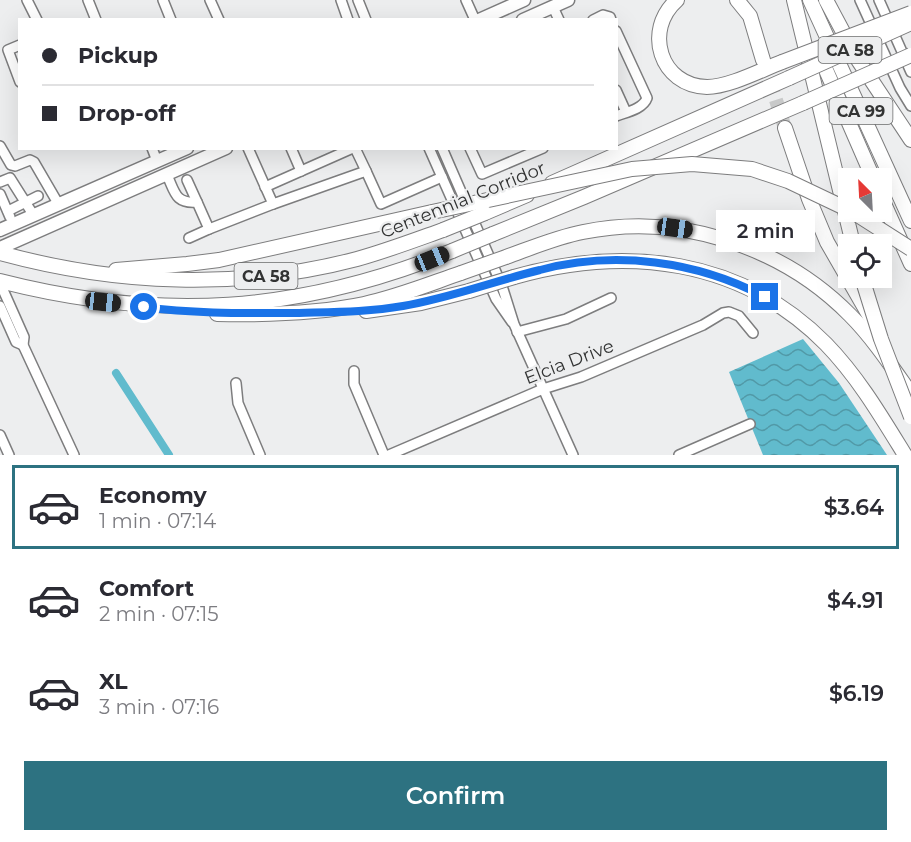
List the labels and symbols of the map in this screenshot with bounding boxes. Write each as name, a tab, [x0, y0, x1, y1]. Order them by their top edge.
road number: CA 58	[818, 37, 882, 63]
road number: CA 99	[830, 98, 892, 124]
street label: Centennial Corridor	[377, 157, 549, 243]
north arrow	[838, 168, 892, 222]
callout: 2 min	[716, 210, 814, 252]
car	[656, 217, 694, 239]
car	[412, 244, 452, 274]
road number: CA 58	[234, 263, 298, 289]
route end	[751, 283, 778, 310]
car	[84, 291, 122, 313]
route start	[130, 293, 157, 320]
street label: Elcia Drive	[521, 335, 617, 389]

